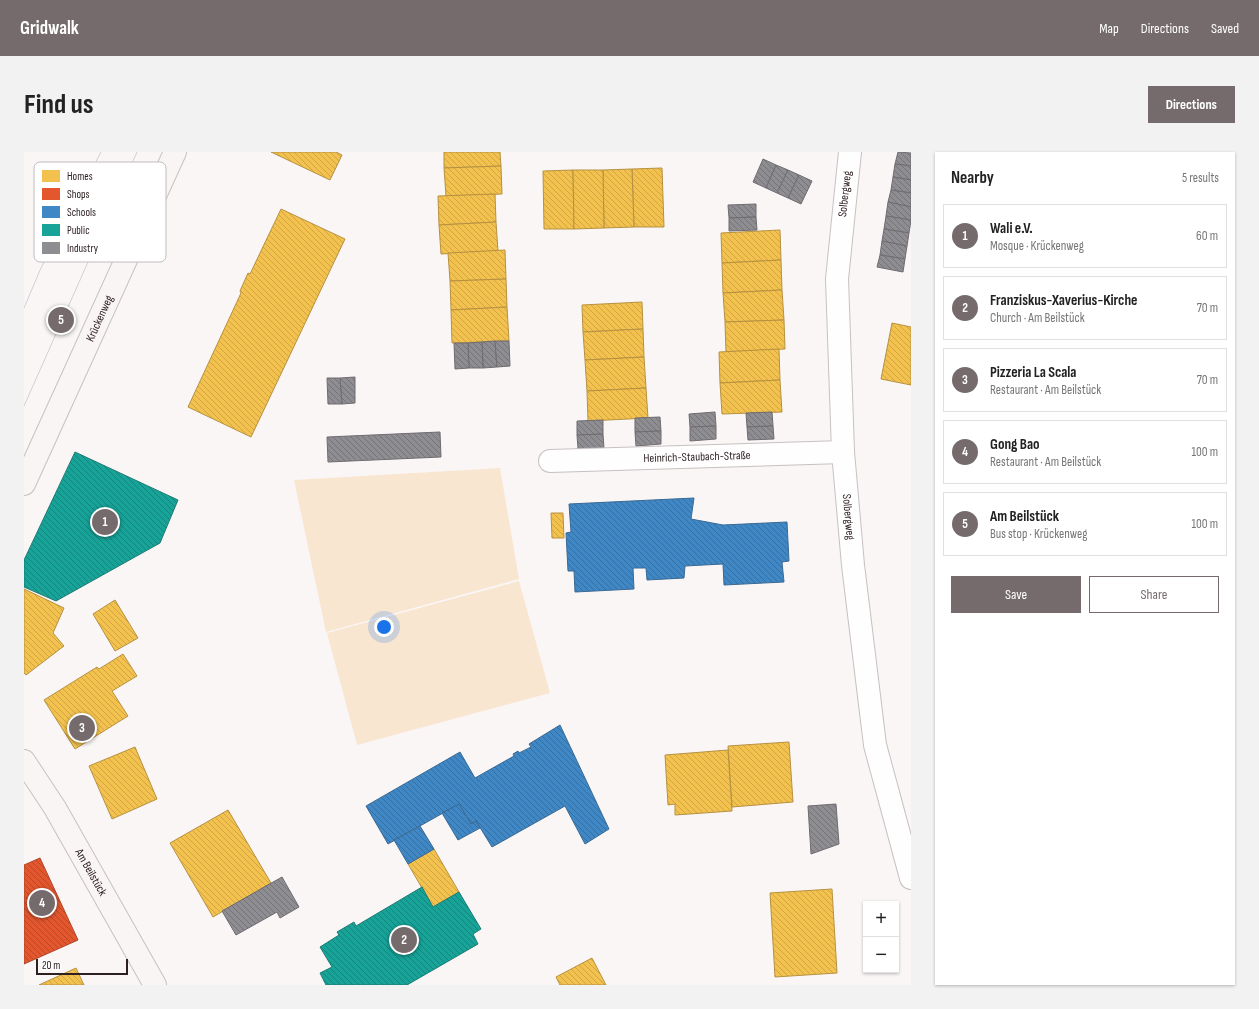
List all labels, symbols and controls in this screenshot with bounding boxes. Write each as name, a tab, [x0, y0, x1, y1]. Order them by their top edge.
text: Gridwalk	[20, 17, 79, 40]
text: Map	[1099, 20, 1119, 37]
text: Directions	[1141, 20, 1189, 37]
text: Saved	[1211, 20, 1239, 37]
button: Directions	[1148, 86, 1235, 123]
text: Find us	[24, 88, 93, 121]
legend	[34, 162, 166, 262]
text: Nearby	[951, 168, 994, 188]
text: Homes	[67, 170, 93, 183]
street label: Solbergweg	[835, 170, 855, 218]
text: 5 results	[1182, 170, 1219, 186]
text: Shops	[67, 188, 90, 201]
text: Schools	[67, 206, 96, 219]
text: Wali e.V.	[990, 219, 1033, 238]
text: Public	[67, 224, 90, 237]
text: 1	[962, 228, 968, 244]
text: 60 m	[1196, 228, 1218, 244]
text: Mosque · Krückenweg	[990, 238, 1084, 254]
text: Industry	[67, 242, 99, 255]
text: Franziskus-Xaverius-Kirche	[990, 291, 1137, 310]
street label: Krückenweg	[82, 293, 116, 344]
text: 2	[962, 300, 968, 316]
text: 70 m	[1197, 300, 1218, 316]
pin: 5	[48, 305, 74, 335]
text: Church · Am Beilstück	[990, 310, 1085, 326]
text: Pizzeria La Scala	[990, 363, 1076, 382]
text: 3	[962, 372, 968, 388]
text: 70 m	[1197, 372, 1218, 388]
text: Restaurant · Am Beilstück	[990, 382, 1101, 398]
text: Gong Bao	[990, 435, 1040, 454]
text: 4	[962, 444, 968, 460]
text: 100 m	[1191, 444, 1218, 460]
street label: Heinrich-Staubach-Straße	[643, 447, 751, 466]
text: Restaurant · Am Beilstück	[990, 454, 1101, 470]
street label: Solbergweg	[839, 493, 858, 541]
pin: 1	[92, 507, 118, 537]
text: Am Beilstück	[990, 507, 1059, 526]
text: 5	[962, 516, 968, 532]
text: 100 m	[1191, 516, 1218, 532]
text: Bus stop · Krückenweg	[990, 526, 1087, 542]
button: Save	[951, 576, 1081, 613]
button: Share	[1089, 576, 1219, 613]
your location	[374, 617, 394, 637]
pin: 3	[69, 713, 95, 743]
street label: Am Beilstück	[71, 845, 111, 899]
pin: 4	[29, 888, 55, 918]
map controls	[863, 901, 899, 973]
button: +	[863, 901, 899, 937]
pin: 2	[391, 925, 417, 955]
button: −	[863, 937, 899, 973]
scale bar	[36, 957, 128, 976]
text: 20 m	[42, 959, 60, 972]

